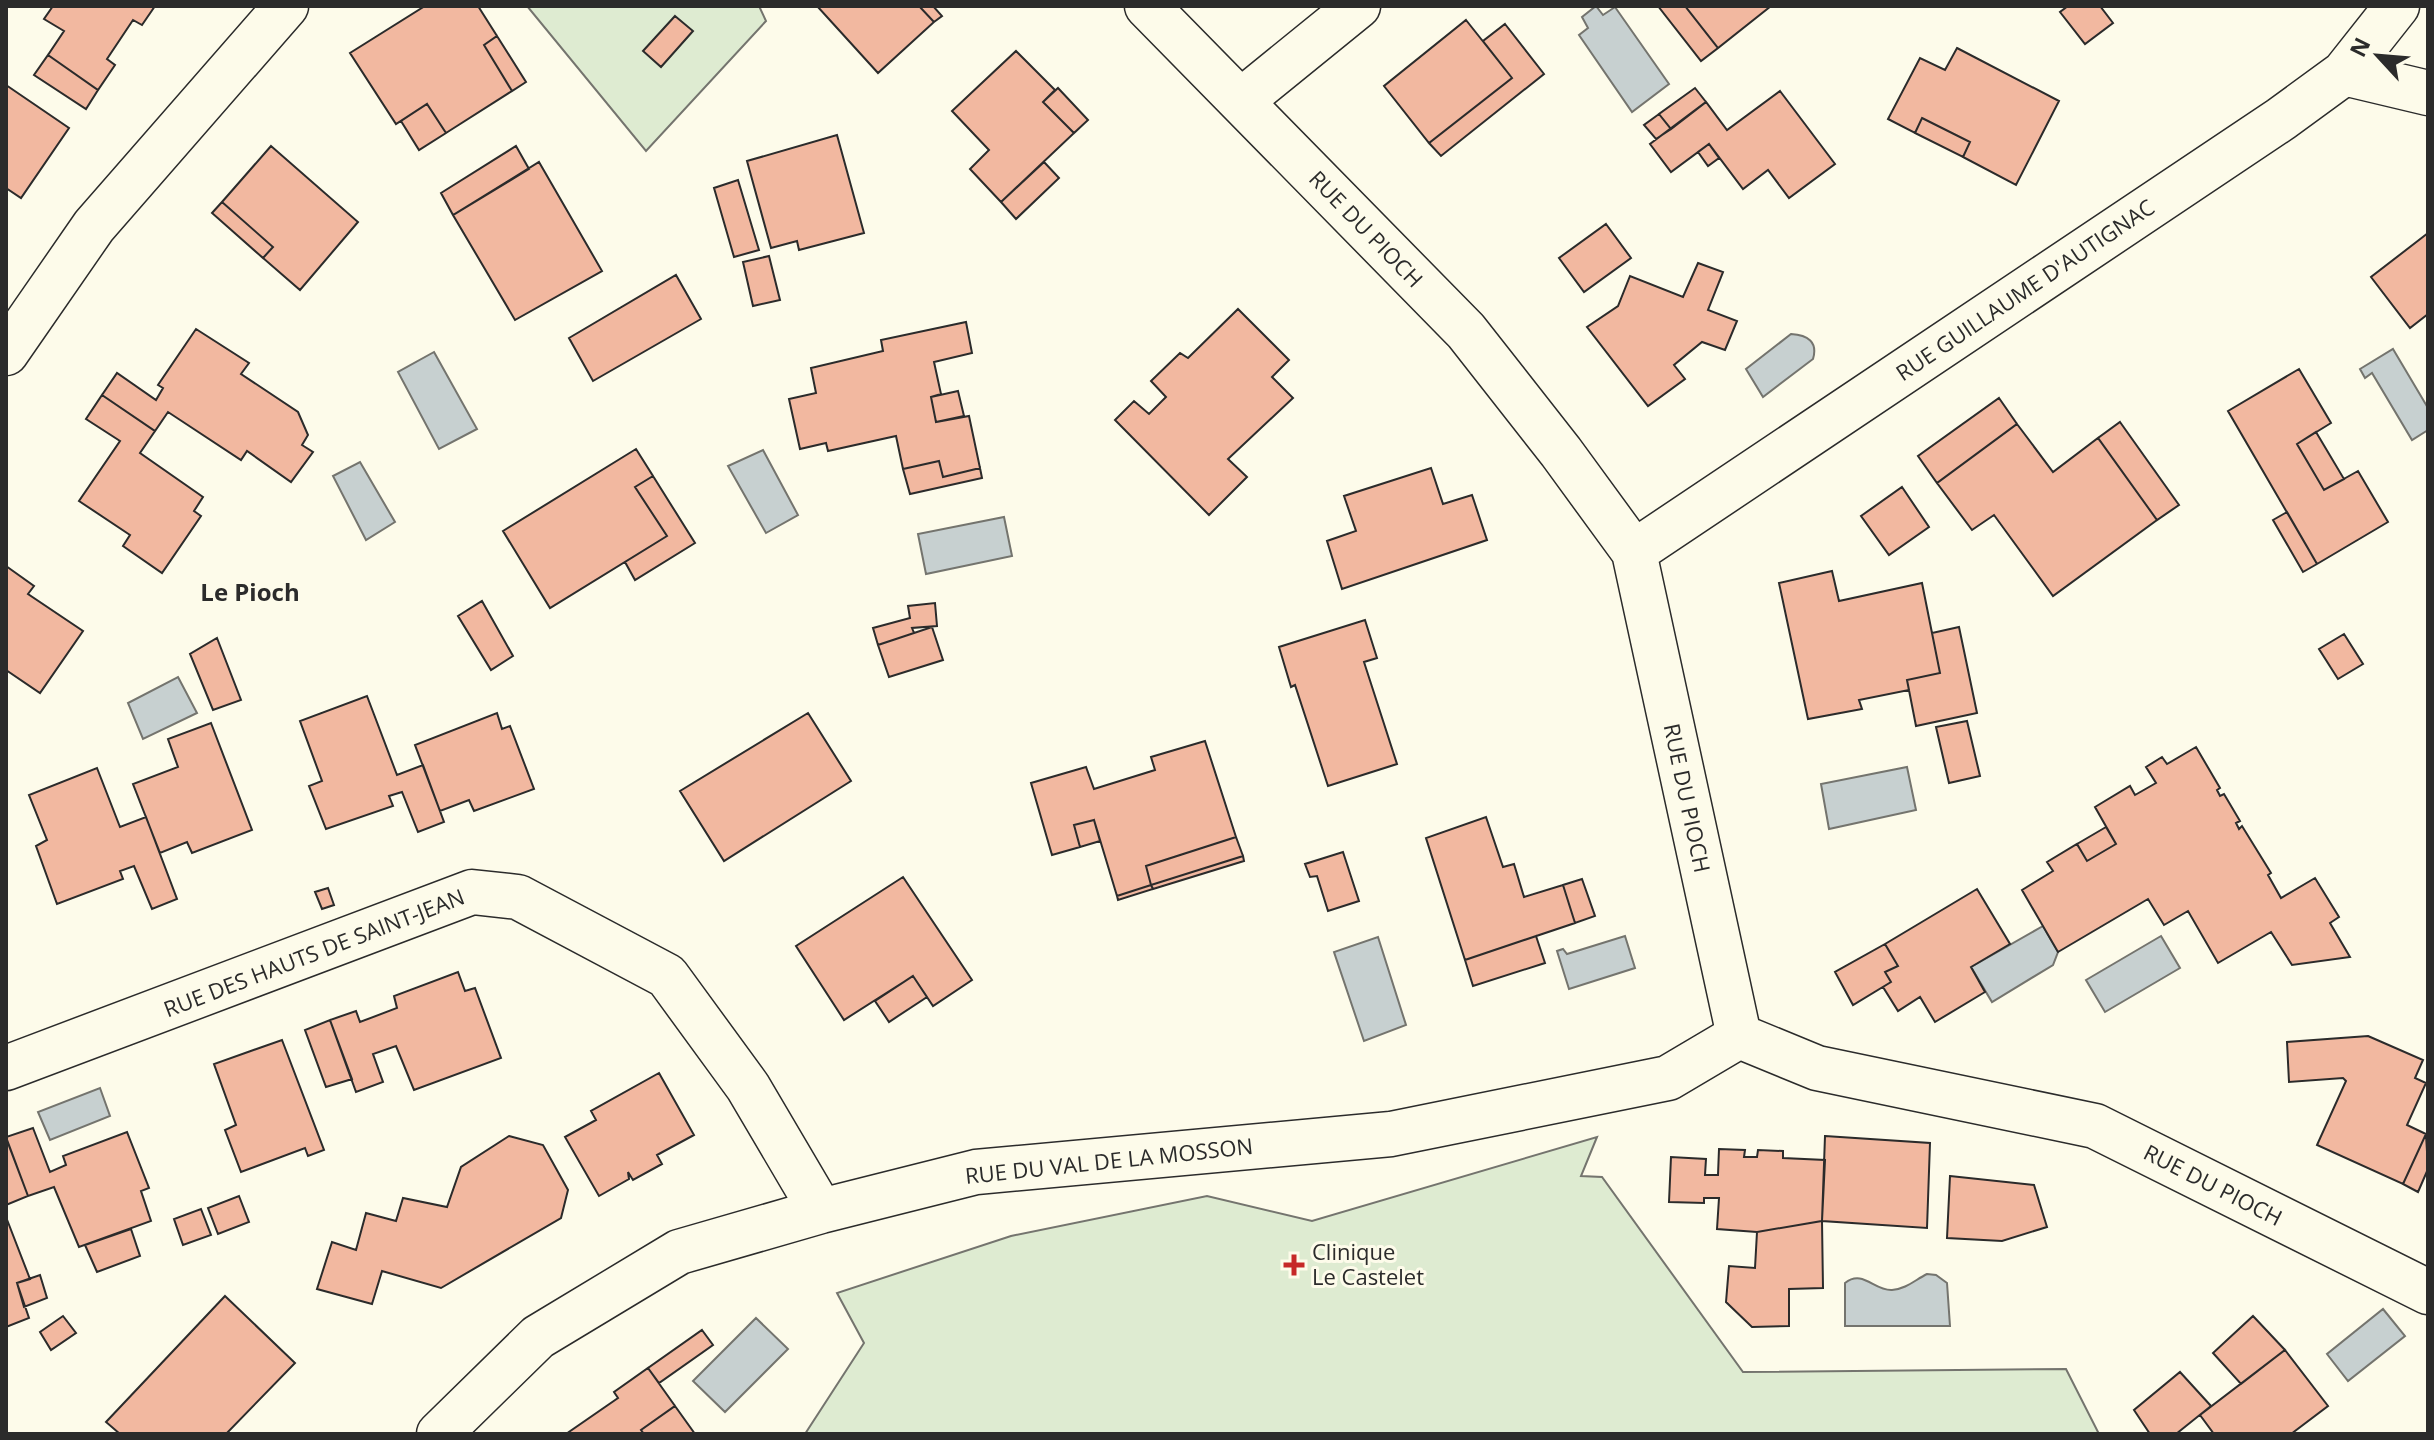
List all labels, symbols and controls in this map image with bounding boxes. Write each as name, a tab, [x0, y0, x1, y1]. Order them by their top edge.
north arrow	[2338, 16, 2418, 96]
text: N	[2342, 32, 2377, 61]
street label: RUE DU PIOCH	[1303, 163, 1430, 293]
street label: RUE GUILLAUME D'AUTIGNAC	[1889, 191, 2160, 387]
district label: Le Pioch	[200, 575, 300, 608]
street label: RUE DU PIOCH	[1658, 720, 1718, 875]
street label: RUE DES HAUTS DE SAINT-JEAN	[159, 881, 468, 1023]
street label: RUE DU VAL DE LA MOSSON	[964, 1130, 1254, 1190]
street label: RUE DU PIOCH	[2139, 1136, 2288, 1232]
place label: Clinique Le Castelet	[1312, 1236, 1424, 1291]
marker: Clinique Le Castelet	[1283, 1254, 1305, 1276]

